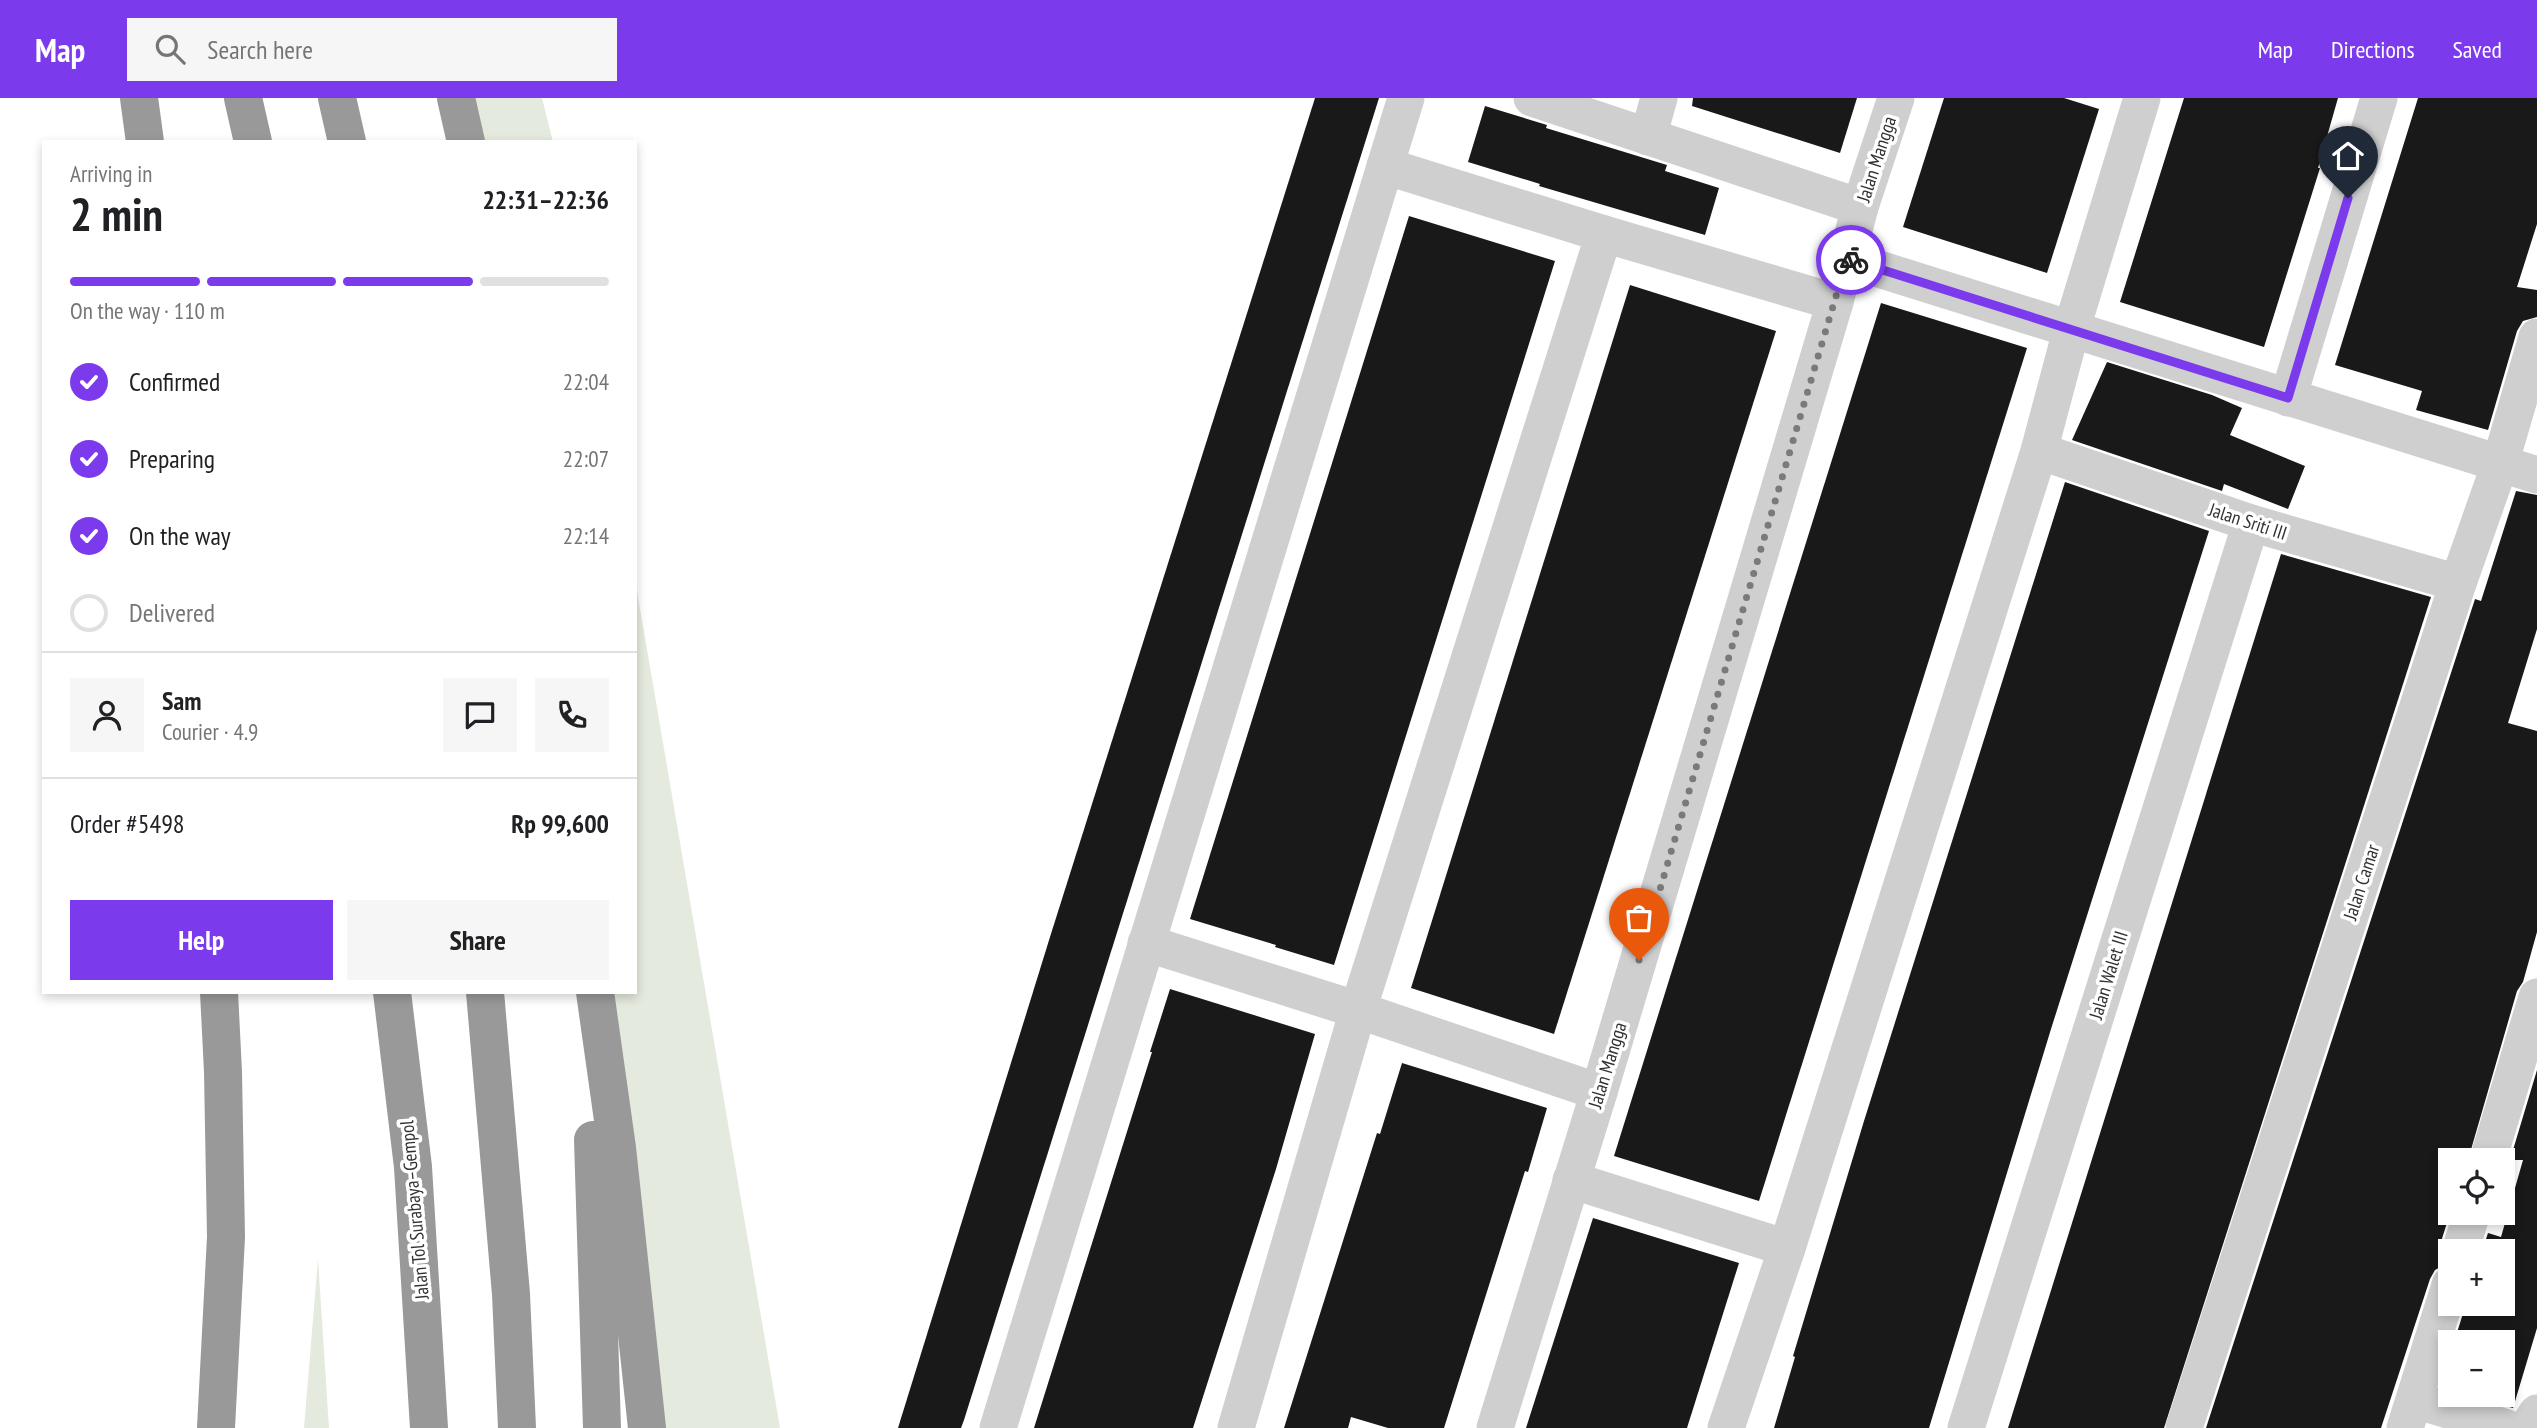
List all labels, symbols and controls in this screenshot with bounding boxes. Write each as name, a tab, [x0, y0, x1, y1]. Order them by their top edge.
search box	[127, 18, 617, 81]
text: Map	[35, 28, 85, 71]
icon: search	[151, 30, 189, 68]
text: Search here	[207, 33, 313, 66]
text: Map	[2258, 34, 2293, 65]
text: Directions	[2331, 34, 2415, 65]
text: Saved	[2453, 34, 2502, 65]
street label: Jalan Mangga	[1851, 113, 1901, 206]
pin	[2318, 126, 2378, 198]
icon: home	[2329, 137, 2367, 175]
text: Arriving in	[70, 159, 152, 188]
text: 22:31–22:36	[482, 183, 609, 216]
text: 2 min	[70, 184, 163, 244]
courier	[1816, 225, 1886, 295]
icon: bike	[1832, 241, 1870, 279]
text: On the way · 110 m	[70, 296, 225, 325]
icon: check	[70, 363, 108, 401]
text: Confirmed	[129, 365, 220, 398]
text: 22:04	[563, 367, 609, 396]
icon: check	[70, 440, 108, 478]
text: Preparing	[129, 442, 215, 475]
text: 22:07	[563, 444, 609, 473]
street label: Jalan Sriti III	[2205, 497, 2290, 545]
icon: check	[70, 517, 108, 555]
text: On the way	[129, 519, 231, 552]
text: 22:14	[563, 521, 609, 550]
text: Delivered	[129, 596, 215, 629]
button: person	[70, 678, 144, 752]
button: chat	[443, 678, 517, 752]
button: phone	[535, 678, 609, 752]
text: Sam	[162, 684, 201, 717]
text: Courier · 4.9	[162, 717, 258, 746]
text: Order #5498	[70, 807, 185, 840]
text: Rp 99,600	[511, 807, 609, 840]
street label: Jalan Camar	[2337, 841, 2385, 924]
pin	[1609, 888, 1669, 960]
icon: bag	[1620, 899, 1658, 937]
button: Help	[70, 900, 333, 980]
button: Share	[347, 900, 609, 980]
street label: Jalan Walet III	[2083, 928, 2133, 1023]
street label: Jalan Mangga	[1582, 1019, 1631, 1112]
street label: Jalan Tol Surabaya–Gempol	[394, 1119, 434, 1301]
map controls	[2438, 1148, 2515, 1407]
button: locate	[2438, 1148, 2515, 1225]
button: +	[2438, 1239, 2515, 1316]
button: −	[2438, 1330, 2515, 1407]

